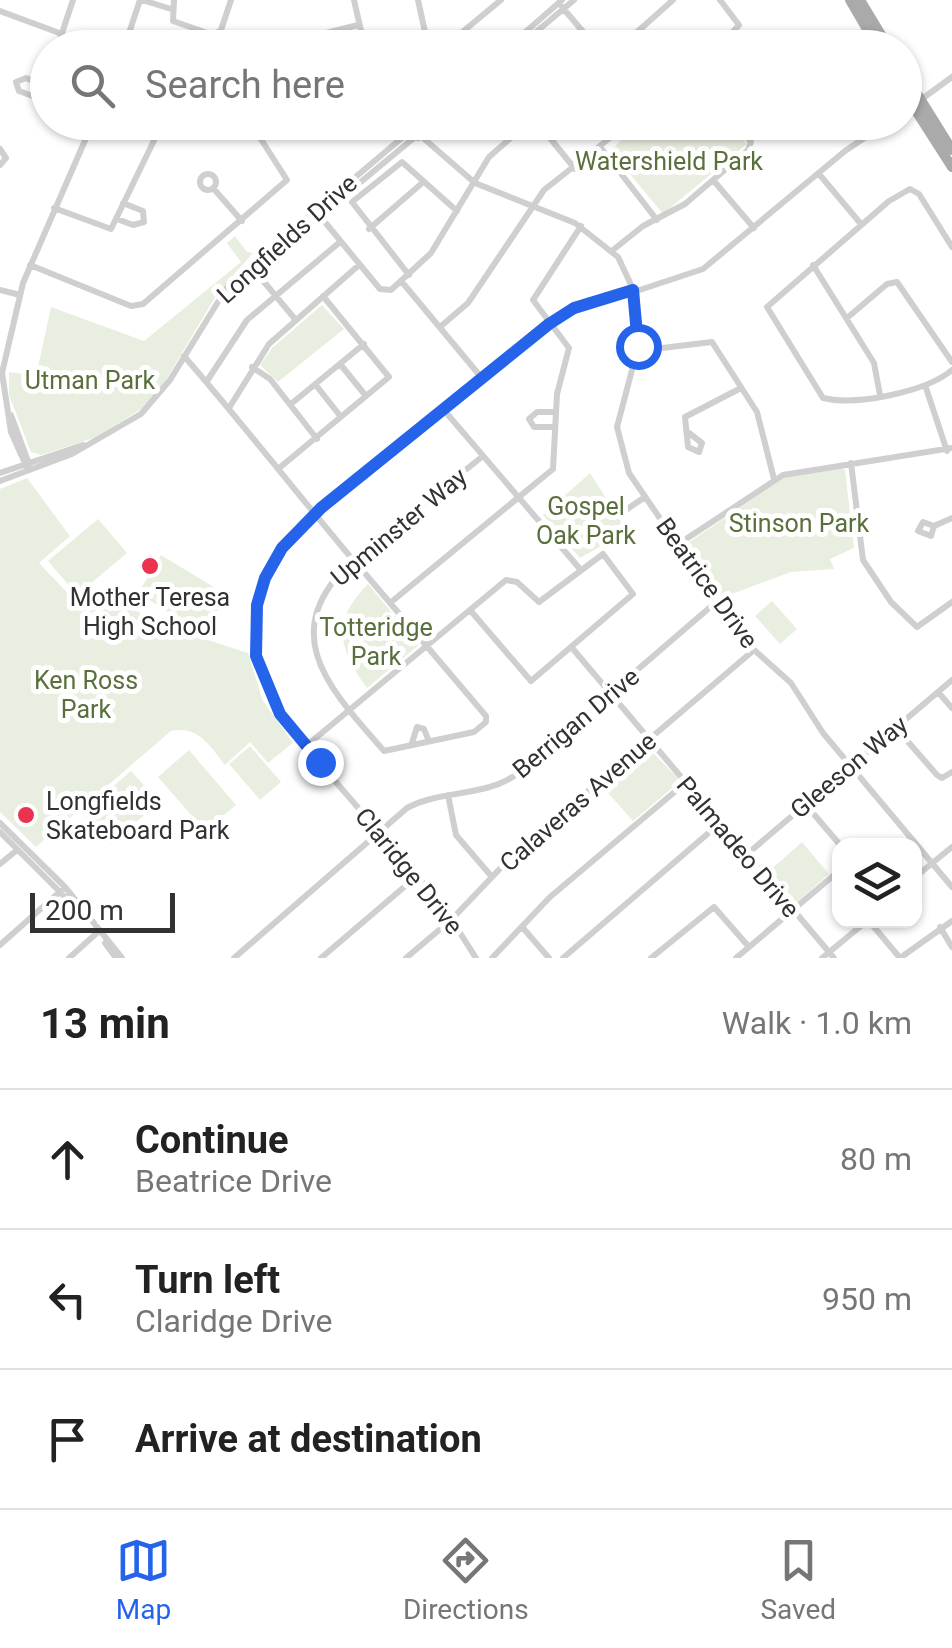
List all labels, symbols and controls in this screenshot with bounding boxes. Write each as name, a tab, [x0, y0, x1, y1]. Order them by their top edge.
search box	[30, 30, 922, 140]
icon: search	[65, 58, 120, 113]
text: Search here	[145, 63, 345, 107]
park label: Watershield Park	[575, 147, 763, 176]
street label: Longfields Drive	[211, 169, 363, 309]
route start	[616, 324, 662, 370]
park label: Utman Park	[25, 366, 155, 395]
street label: Upminster Way	[325, 462, 473, 592]
park label: Gospel Oak Park	[536, 492, 636, 550]
park label: Stinson Park	[729, 509, 870, 538]
street label: Beatrice Drive	[650, 512, 764, 654]
marker: Mother Teresa High School	[139, 555, 161, 577]
place label: Mother Teresa High School	[70, 583, 230, 641]
park label: Totteridge Park	[319, 613, 433, 671]
street label: Berrigan Drive	[507, 662, 645, 784]
park label: Ken Ross Park	[34, 666, 138, 724]
street label: Gleeson Way	[785, 710, 914, 824]
street label: Calaveras Avenue	[494, 726, 662, 878]
route end	[298, 740, 344, 786]
street label: Palmadeo Drive	[671, 771, 805, 923]
place label: Longfields Skateboard Park	[46, 787, 230, 845]
street label: Claridge Drive	[349, 802, 469, 940]
marker: Longfields Skateboard Park	[15, 804, 37, 826]
map controls	[832, 838, 922, 928]
button: layers	[832, 838, 922, 928]
scale bar	[30, 888, 175, 933]
text: 200 m	[45, 894, 124, 927]
text: 13 min	[40, 999, 170, 1048]
text: Walk · 1.0 km	[722, 1004, 912, 1042]
text: Continue	[135, 1118, 289, 1162]
icon: ahead	[40, 1132, 95, 1187]
text: 80 m	[840, 1140, 912, 1178]
text: Beatrice Drive	[135, 1162, 332, 1200]
text: Turn left	[135, 1258, 280, 1302]
icon: left	[40, 1272, 95, 1327]
text: 950 m	[822, 1280, 912, 1318]
text: Claridge Drive	[135, 1302, 332, 1340]
icon: arrive	[40, 1412, 95, 1467]
text: Arrive at destination	[135, 1417, 482, 1461]
tab: Map	[116, 1533, 171, 1626]
tab: Directions	[403, 1533, 529, 1626]
tab: Saved	[760, 1533, 836, 1626]

